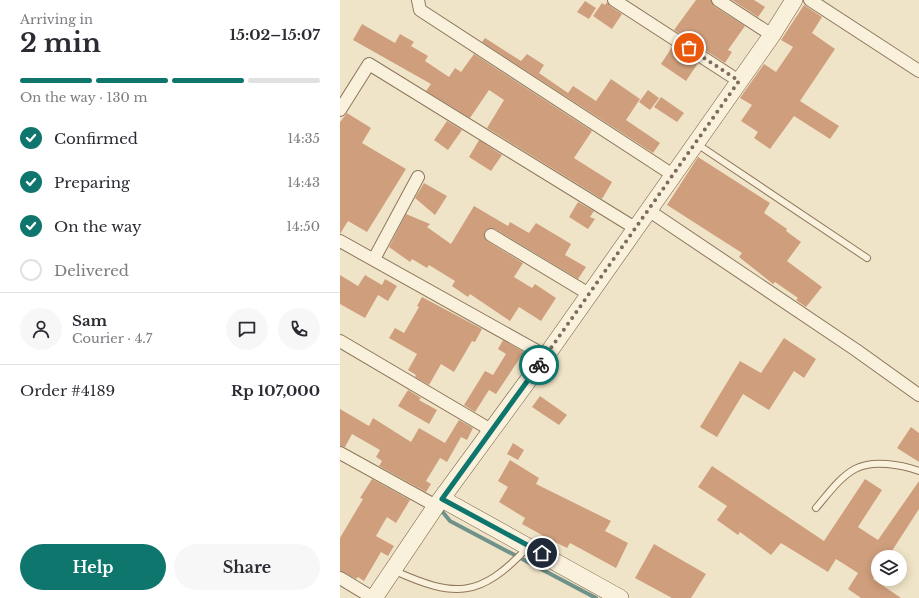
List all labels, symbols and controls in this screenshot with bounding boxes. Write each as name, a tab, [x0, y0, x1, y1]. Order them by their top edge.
text: Arriving in	[20, 11, 93, 28]
text: 15:02–15:07	[229, 25, 320, 44]
text: 2 min	[20, 27, 101, 59]
pin	[672, 31, 706, 65]
icon: bag	[678, 37, 700, 59]
text: On the way · 130 m	[20, 89, 147, 106]
icon: check	[20, 127, 42, 149]
text: Confirmed	[54, 129, 138, 148]
text: 14:35	[287, 130, 320, 147]
icon: check	[20, 171, 42, 193]
text: Preparing	[54, 173, 130, 192]
text: 14:43	[287, 174, 320, 191]
icon: check	[20, 215, 42, 237]
text: On the way	[54, 217, 142, 236]
text: 14:50	[286, 218, 320, 235]
text: Delivered	[54, 261, 129, 280]
button: person	[20, 308, 62, 350]
button: chat	[226, 308, 268, 350]
button: phone	[278, 308, 320, 350]
text: Sam	[72, 311, 107, 330]
text: Courier · 4.7	[72, 330, 152, 347]
courier	[519, 345, 559, 385]
icon: bike	[528, 354, 550, 376]
text: Order #4189	[20, 381, 115, 400]
text: Rp 107,000	[231, 381, 320, 400]
pin	[525, 536, 559, 570]
icon: home	[531, 542, 553, 564]
button: Help	[20, 544, 166, 590]
button: Share	[174, 544, 320, 590]
map controls	[871, 550, 907, 586]
button: layers	[871, 550, 907, 586]

